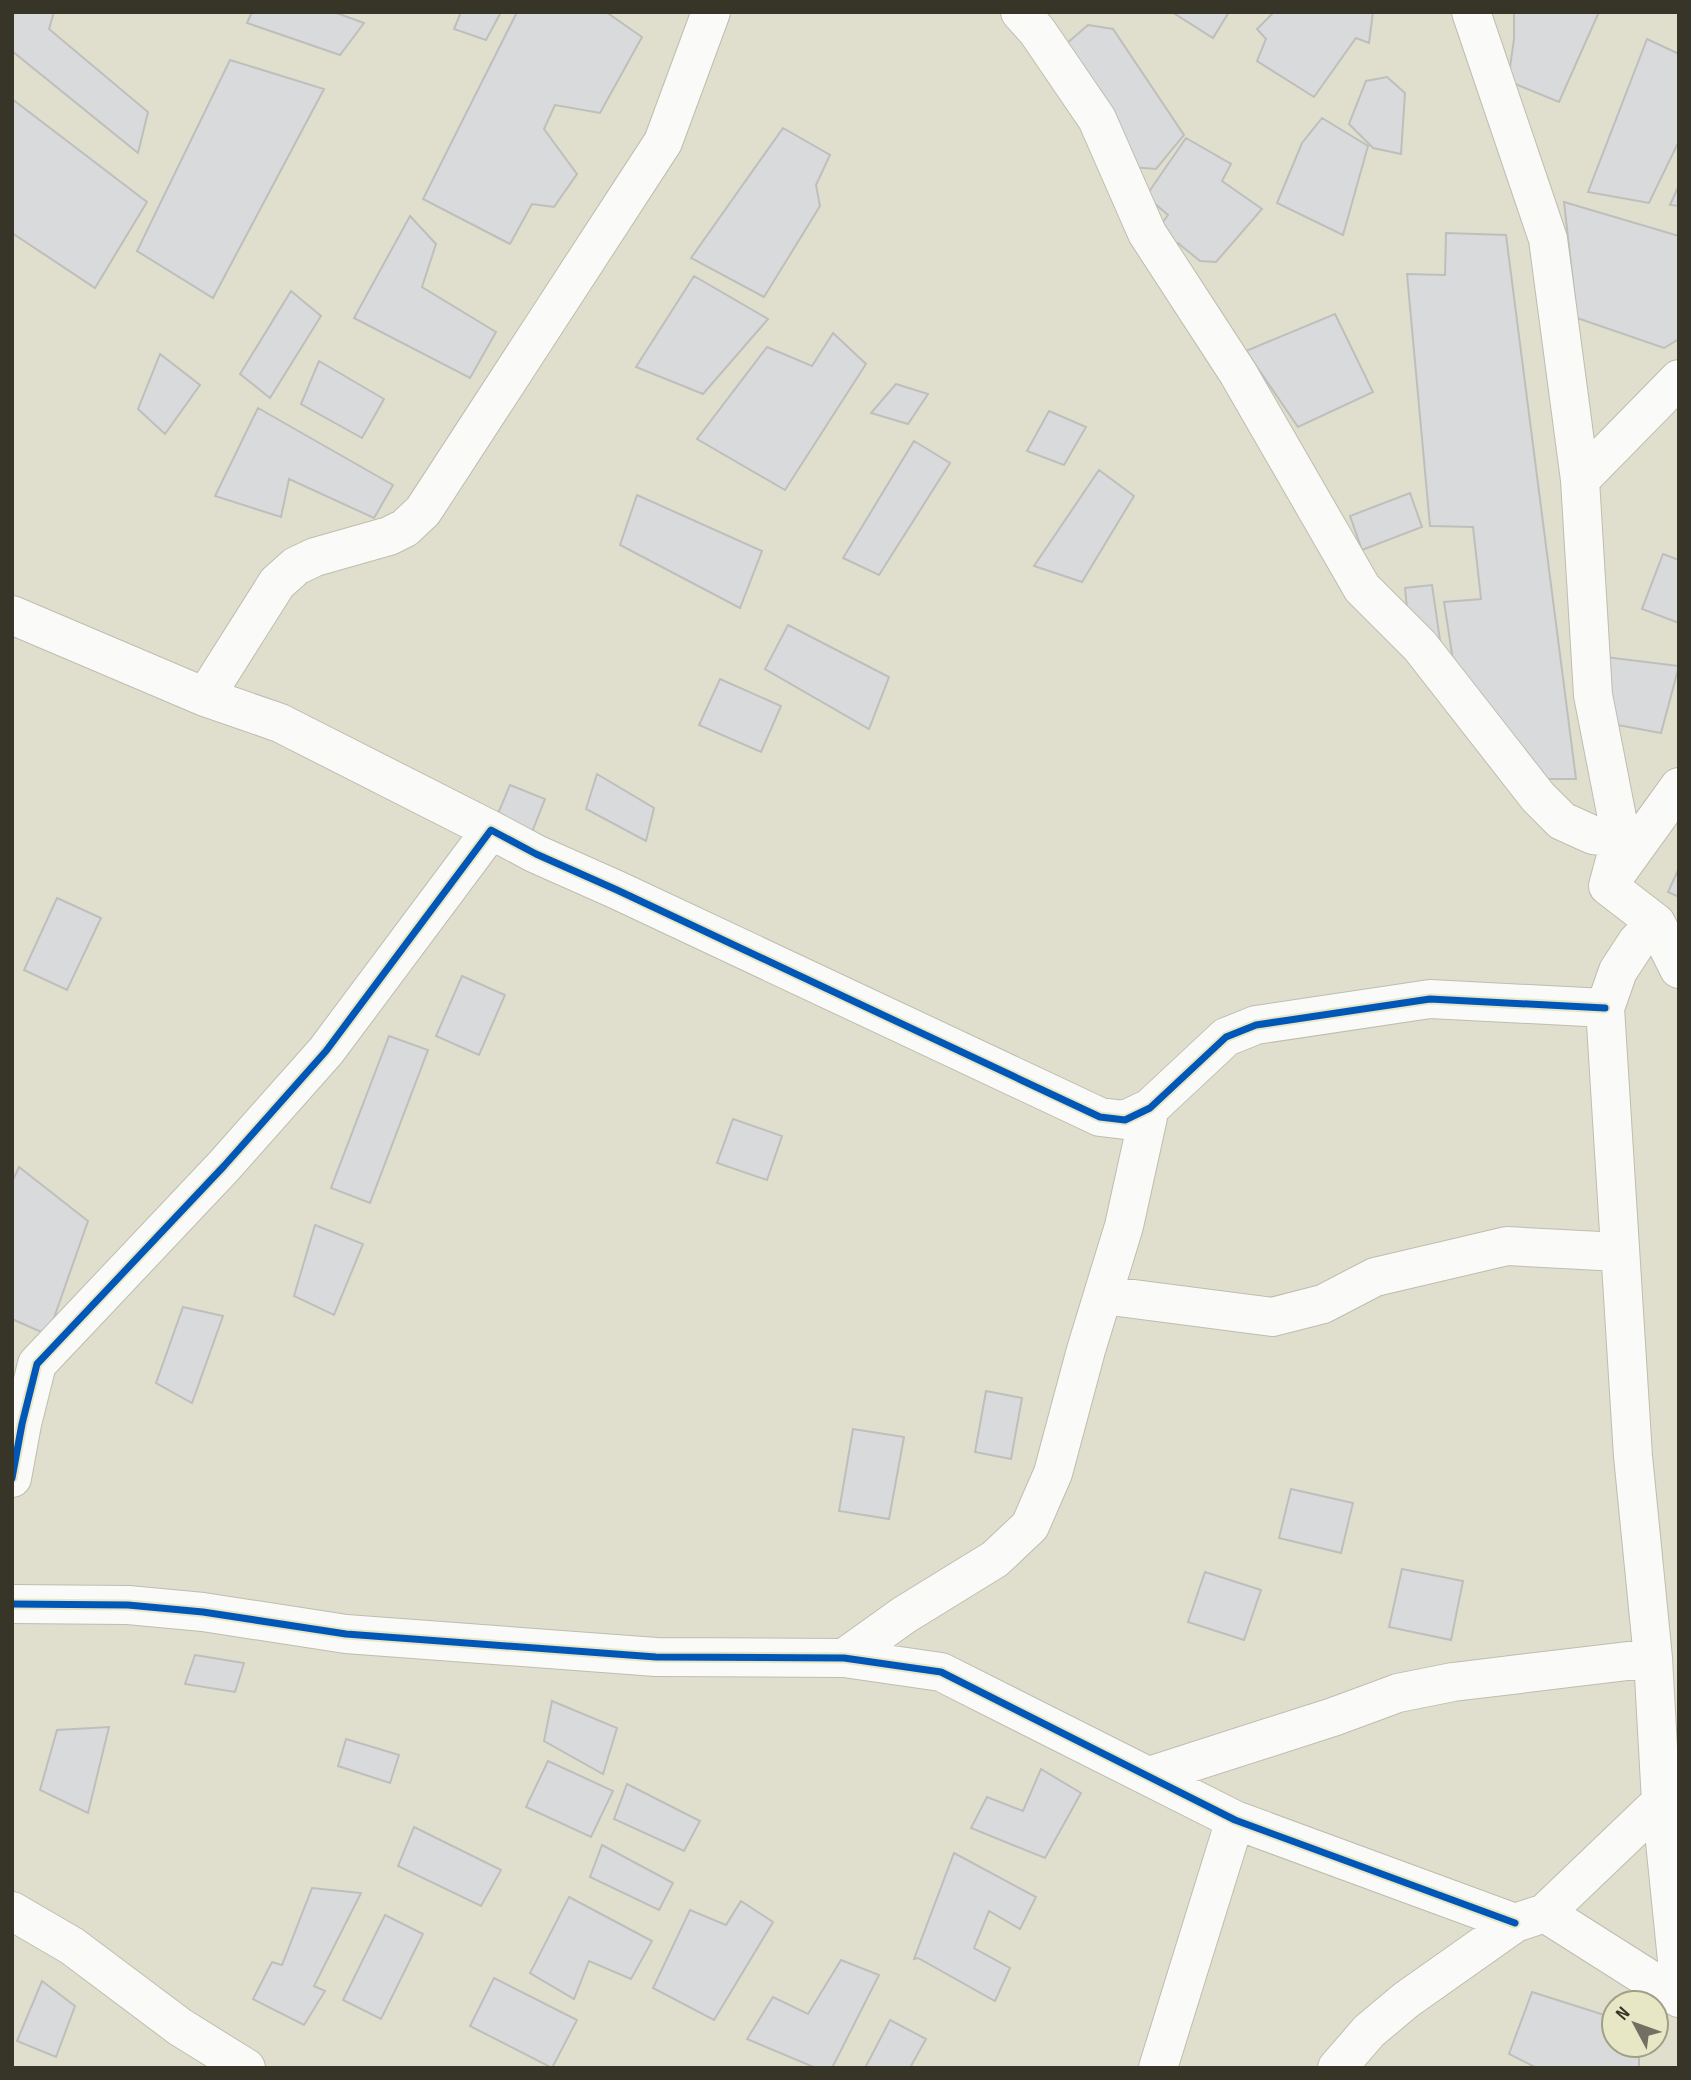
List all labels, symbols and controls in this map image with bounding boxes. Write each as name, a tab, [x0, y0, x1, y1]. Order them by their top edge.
north arrow	[1600, 1989, 1670, 2059]
text: N	[1611, 2002, 1635, 2025]

